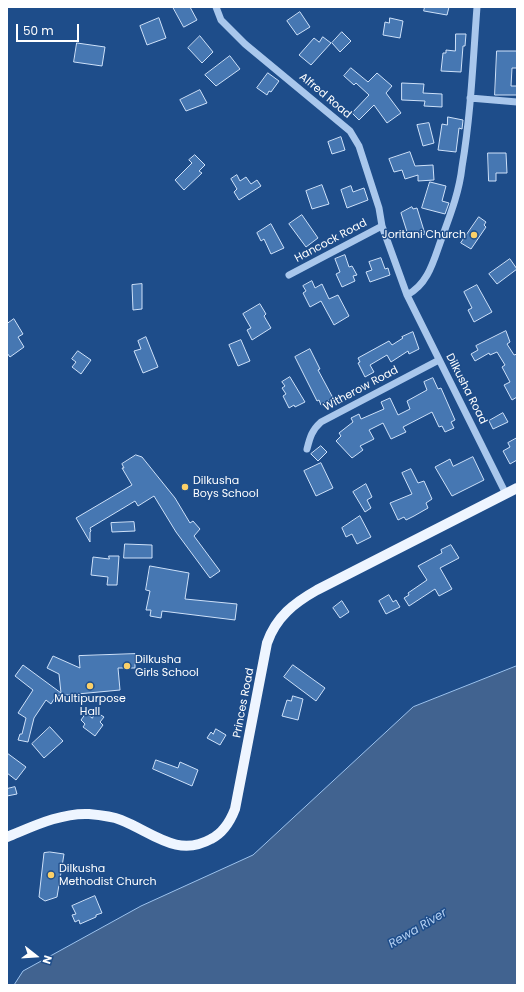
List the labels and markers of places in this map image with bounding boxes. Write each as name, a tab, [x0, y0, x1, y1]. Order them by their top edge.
place label: Joritani Church	[382, 228, 466, 242]
marker: Joritani Church	[469, 230, 479, 240]
place label: Dilkusha Boys School	[193, 474, 259, 500]
marker: Dilkusha Boys School	[180, 482, 190, 492]
place label: Dilkusha Girls School	[135, 653, 199, 679]
marker: Dilkusha Girls School	[122, 661, 132, 671]
marker: Multipurpose Hall	[85, 681, 95, 691]
place label: Multipurpose Hall	[54, 692, 126, 718]
place label: Dilkusha Methodist Church	[59, 862, 157, 888]
marker: Dilkusha Methodist Church	[46, 870, 56, 880]

